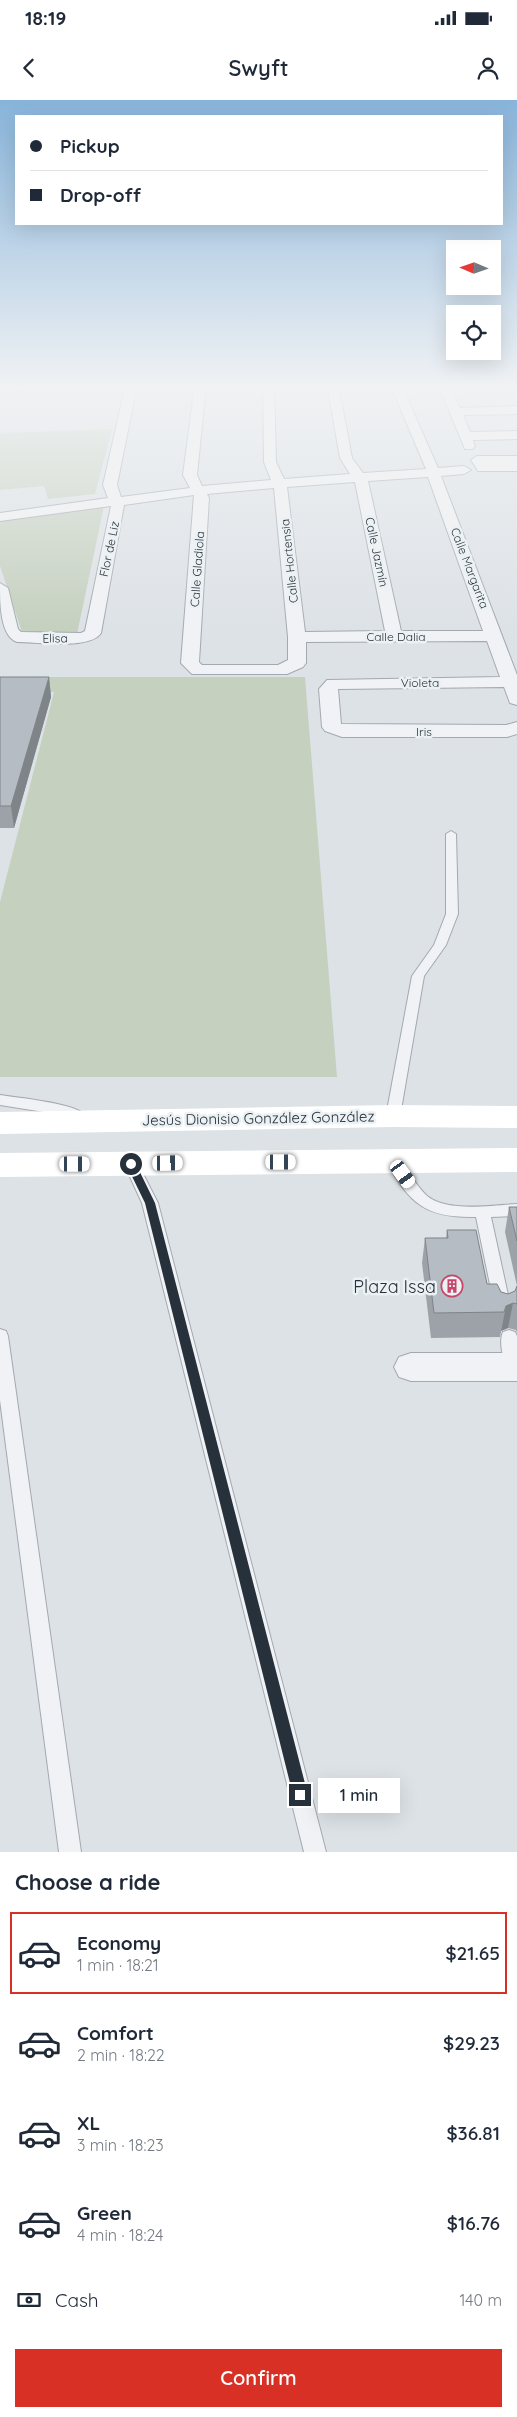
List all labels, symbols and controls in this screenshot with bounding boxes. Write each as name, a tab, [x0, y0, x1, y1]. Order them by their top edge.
text: 18:19	[25, 6, 66, 30]
icon: back	[15, 54, 43, 82]
text: Swyft	[228, 54, 289, 82]
icon: person	[474, 54, 502, 82]
text: Pickup	[60, 134, 120, 158]
text: Drop-off	[60, 183, 141, 207]
north arrow	[446, 240, 501, 295]
map controls	[446, 240, 501, 360]
button: locate	[446, 305, 501, 360]
street label: Calle Jazmín	[362, 516, 392, 588]
street label: Calle Hortensia	[277, 518, 301, 604]
street label: Flor de Liz	[96, 520, 122, 578]
street label: Calle Margarita	[448, 525, 492, 611]
street label: Calle Gladiola	[187, 531, 207, 607]
street label: Calle Dalia	[366, 629, 426, 644]
street label: Elisa	[42, 630, 68, 646]
street label: Violeta	[401, 675, 439, 690]
street label: Iris	[416, 724, 432, 739]
street label: Jesús Dionisio González González	[141, 1106, 375, 1130]
route start	[120, 1153, 142, 1175]
car	[152, 1155, 183, 1171]
car	[266, 1155, 296, 1170]
car	[60, 1157, 90, 1172]
car	[388, 1157, 417, 1191]
building icon: Plaza Issa	[440, 1274, 464, 1298]
place label: Plaza Issa	[353, 1275, 436, 1298]
callout: 1 min	[318, 1778, 400, 1812]
route end	[289, 1784, 311, 1806]
text: 1 min	[340, 1785, 378, 1805]
text: Choose a ride	[15, 1868, 160, 1896]
icon: car	[17, 1931, 62, 1976]
text: Economy	[77, 1931, 161, 1955]
text: $21.65	[445, 1941, 500, 1965]
text: 1 min · 18:21	[77, 1955, 159, 1975]
icon: car	[17, 2021, 62, 2066]
text: Comfort	[77, 2021, 154, 2045]
text: $29.23	[443, 2031, 500, 2055]
text: 2 min · 18:22	[77, 2045, 165, 2065]
icon: car	[17, 2111, 62, 2156]
text: XL	[77, 2111, 100, 2135]
text: $36.81	[446, 2121, 500, 2145]
text: 3 min · 18:23	[77, 2135, 164, 2155]
icon: car	[17, 2201, 62, 2246]
text: Green	[77, 2201, 132, 2225]
text: $16.76	[447, 2211, 500, 2235]
text: 4 min · 18:24	[77, 2225, 164, 2245]
icon: cash	[15, 2286, 43, 2314]
text: Cash	[55, 2288, 99, 2312]
text: 140 m	[459, 2290, 502, 2310]
button: Confirm	[15, 2349, 502, 2407]

